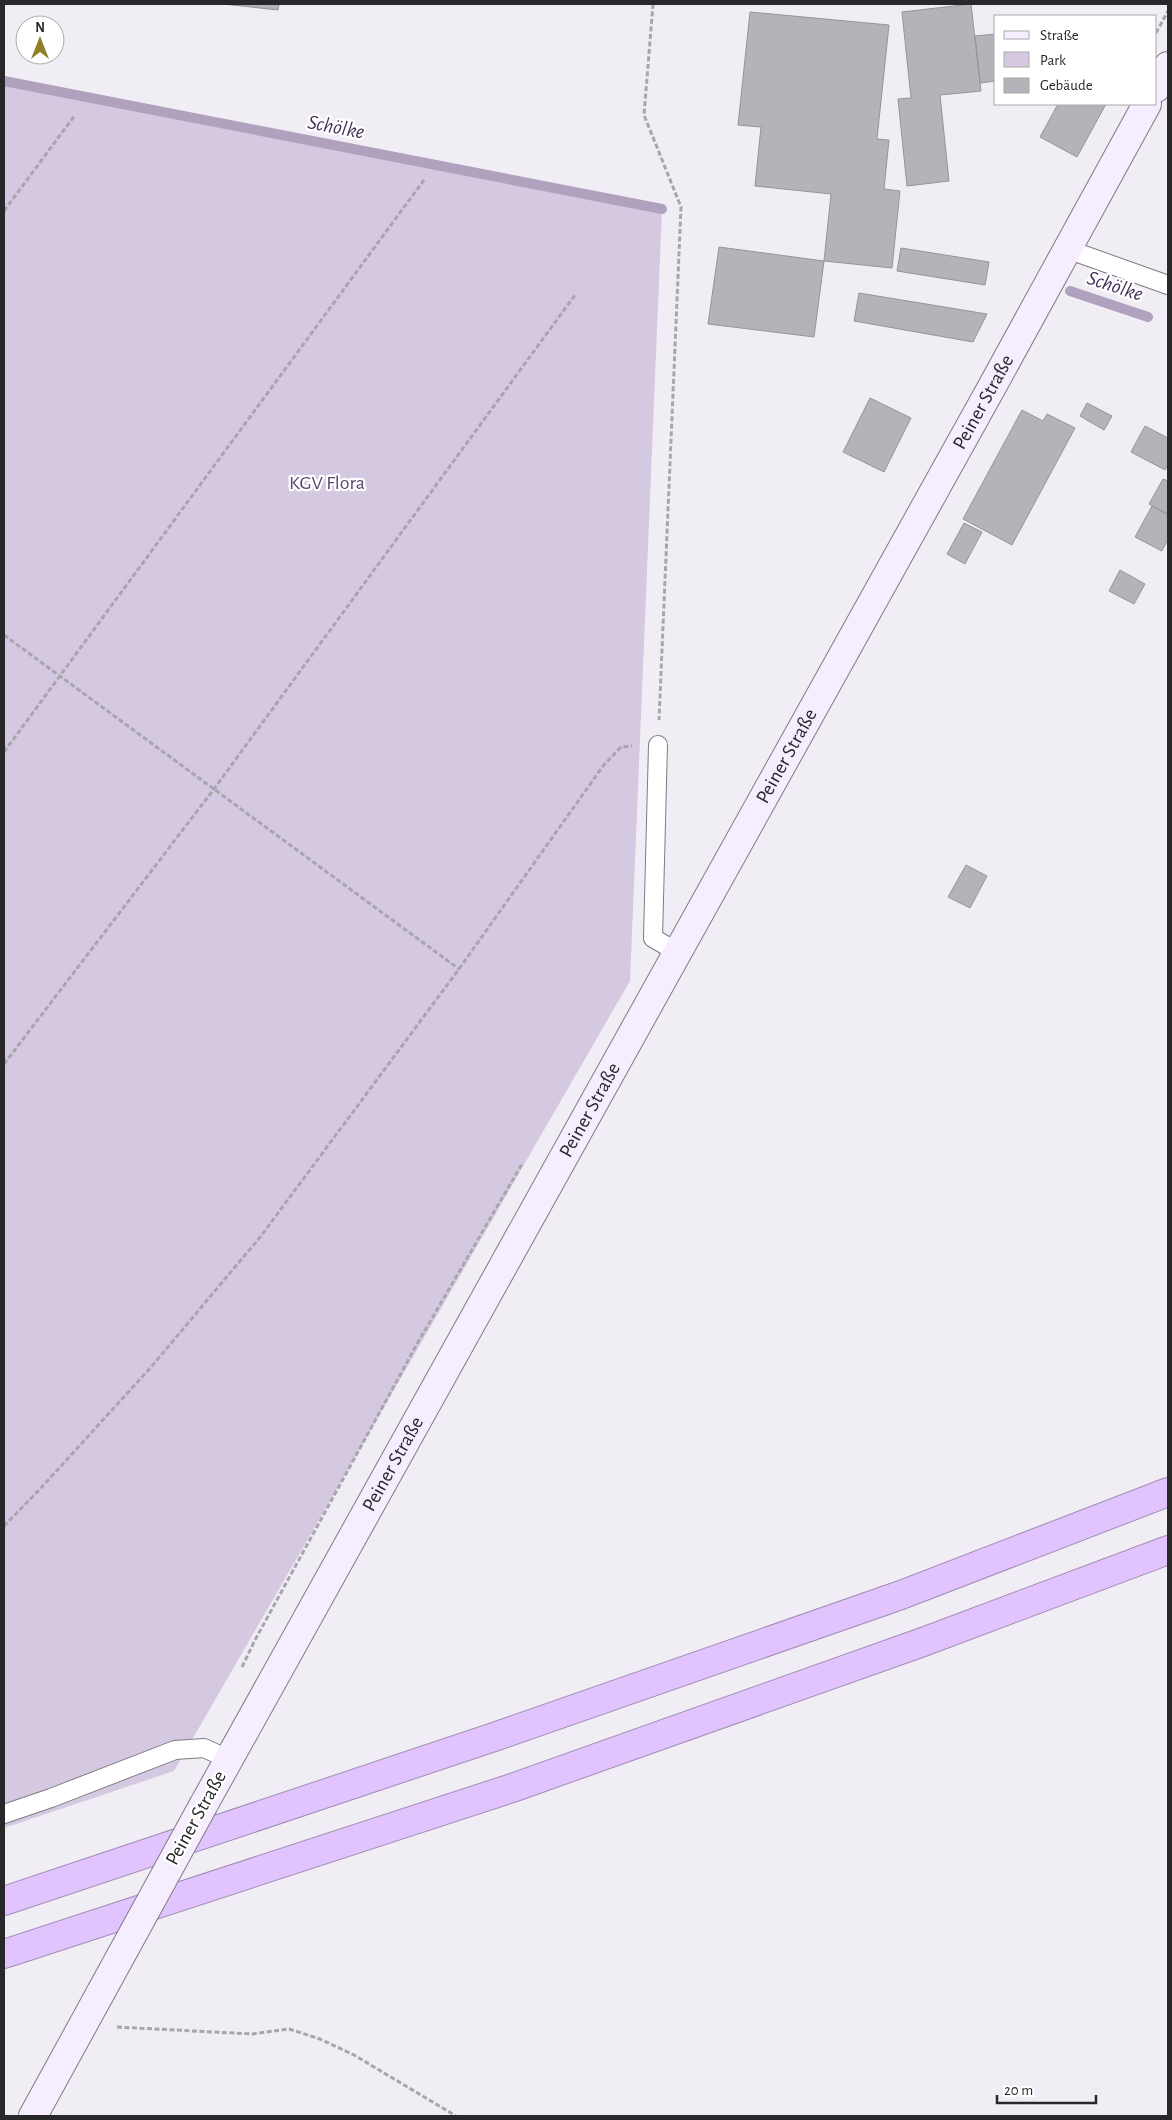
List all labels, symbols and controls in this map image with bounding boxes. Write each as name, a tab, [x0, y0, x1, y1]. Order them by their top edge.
north arrow	[15, 15, 65, 65]
legend	[994, 15, 1157, 105]
text: N	[35, 21, 45, 35]
text: Straße	[1040, 28, 1079, 43]
text: Park	[1040, 53, 1066, 68]
text: Gebäude	[1040, 78, 1093, 93]
water label: Schölke	[306, 111, 366, 143]
water label: Schölke	[1085, 267, 1146, 305]
street label: Peiner Straße	[949, 351, 1017, 453]
park label: KGV Flora	[289, 473, 365, 493]
street label: Peiner Straße	[752, 706, 821, 807]
street label: Peiner Straße	[556, 1059, 624, 1161]
street label: Peiner Straße	[359, 1413, 427, 1515]
street label: Peiner Straße	[162, 1767, 230, 1869]
scale bar	[997, 2072, 1096, 2104]
text: 20 m	[1004, 2083, 1033, 2098]

